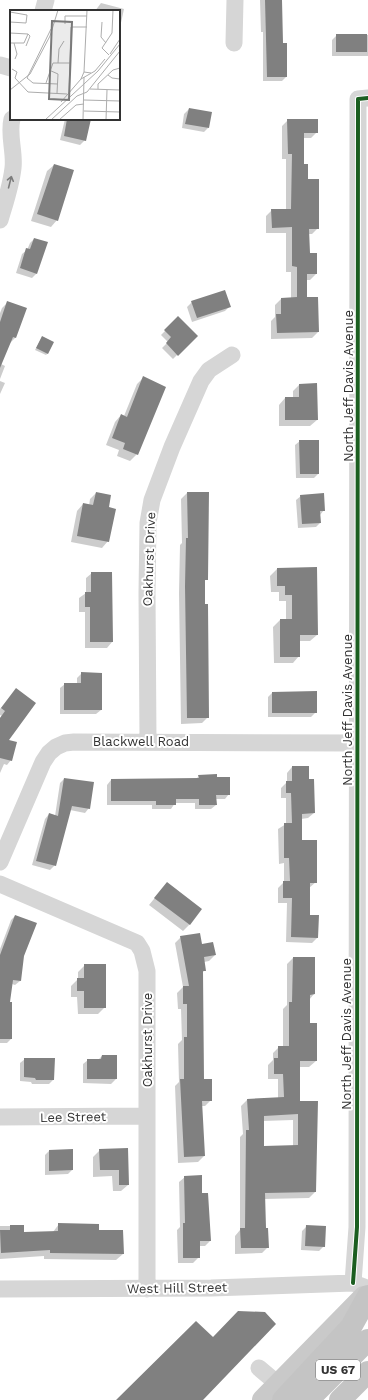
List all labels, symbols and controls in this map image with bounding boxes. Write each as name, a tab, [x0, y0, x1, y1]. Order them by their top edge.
inset map	[10, 10, 120, 120]
one-way arrow	[7, 176, 14, 189]
street label: North Jeff Davis Avenue	[341, 310, 356, 462]
street label: Oakhurst Drive	[140, 511, 158, 607]
street label: North Jeff Davis Avenue	[340, 634, 355, 786]
street label: Blackwell Road	[93, 734, 189, 749]
street label: North Jeff Davis Avenue	[339, 958, 354, 1110]
street label: Oakhurst Drive	[140, 993, 155, 1087]
street label: Lee Street	[40, 1109, 107, 1125]
street label: West Hill Street	[127, 1280, 228, 1296]
road number: US 67	[316, 1360, 360, 1380]

